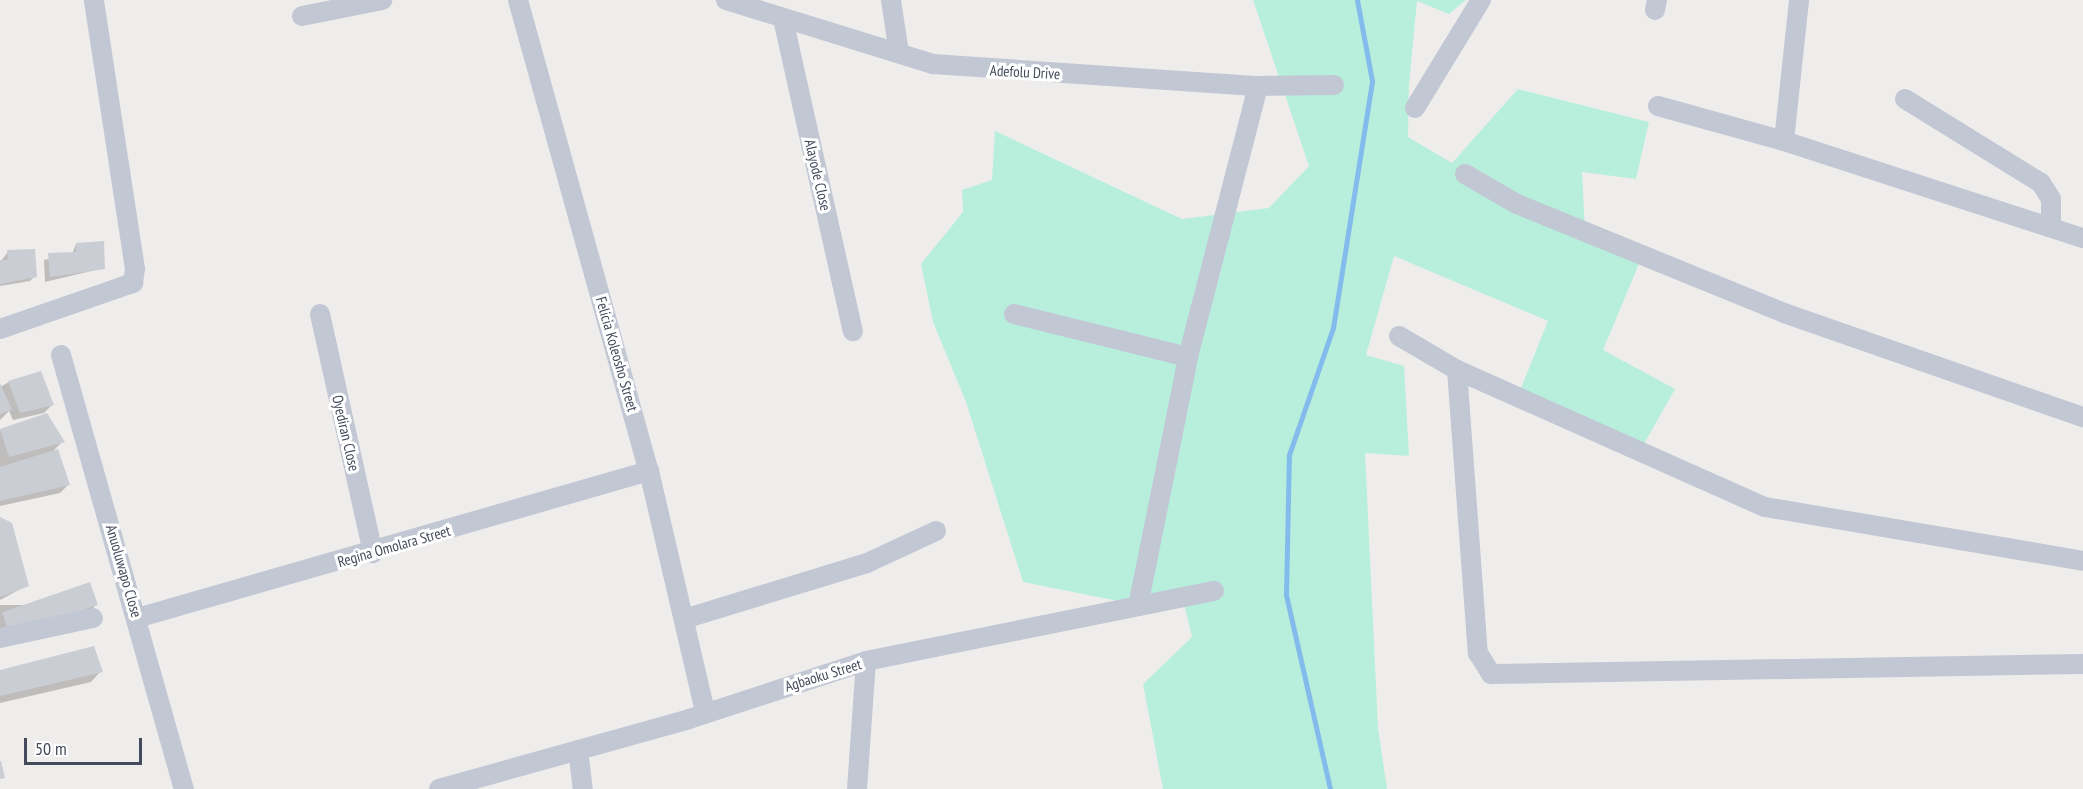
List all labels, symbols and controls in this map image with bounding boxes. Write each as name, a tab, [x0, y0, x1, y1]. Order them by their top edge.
street label: Adefolu Drive	[989, 61, 1061, 83]
street label: Alayode Close	[801, 138, 835, 212]
street label: Felicia Koleosho Street	[592, 294, 642, 414]
street label: Oyediran Close	[328, 393, 364, 473]
street label: Regina Omolara Street	[336, 521, 452, 571]
street label: Anuoluwapo Close	[102, 522, 146, 620]
street label: Agbaoku Street	[783, 655, 863, 695]
scale bar	[27, 726, 146, 764]
text: 50 m	[35, 737, 67, 760]

